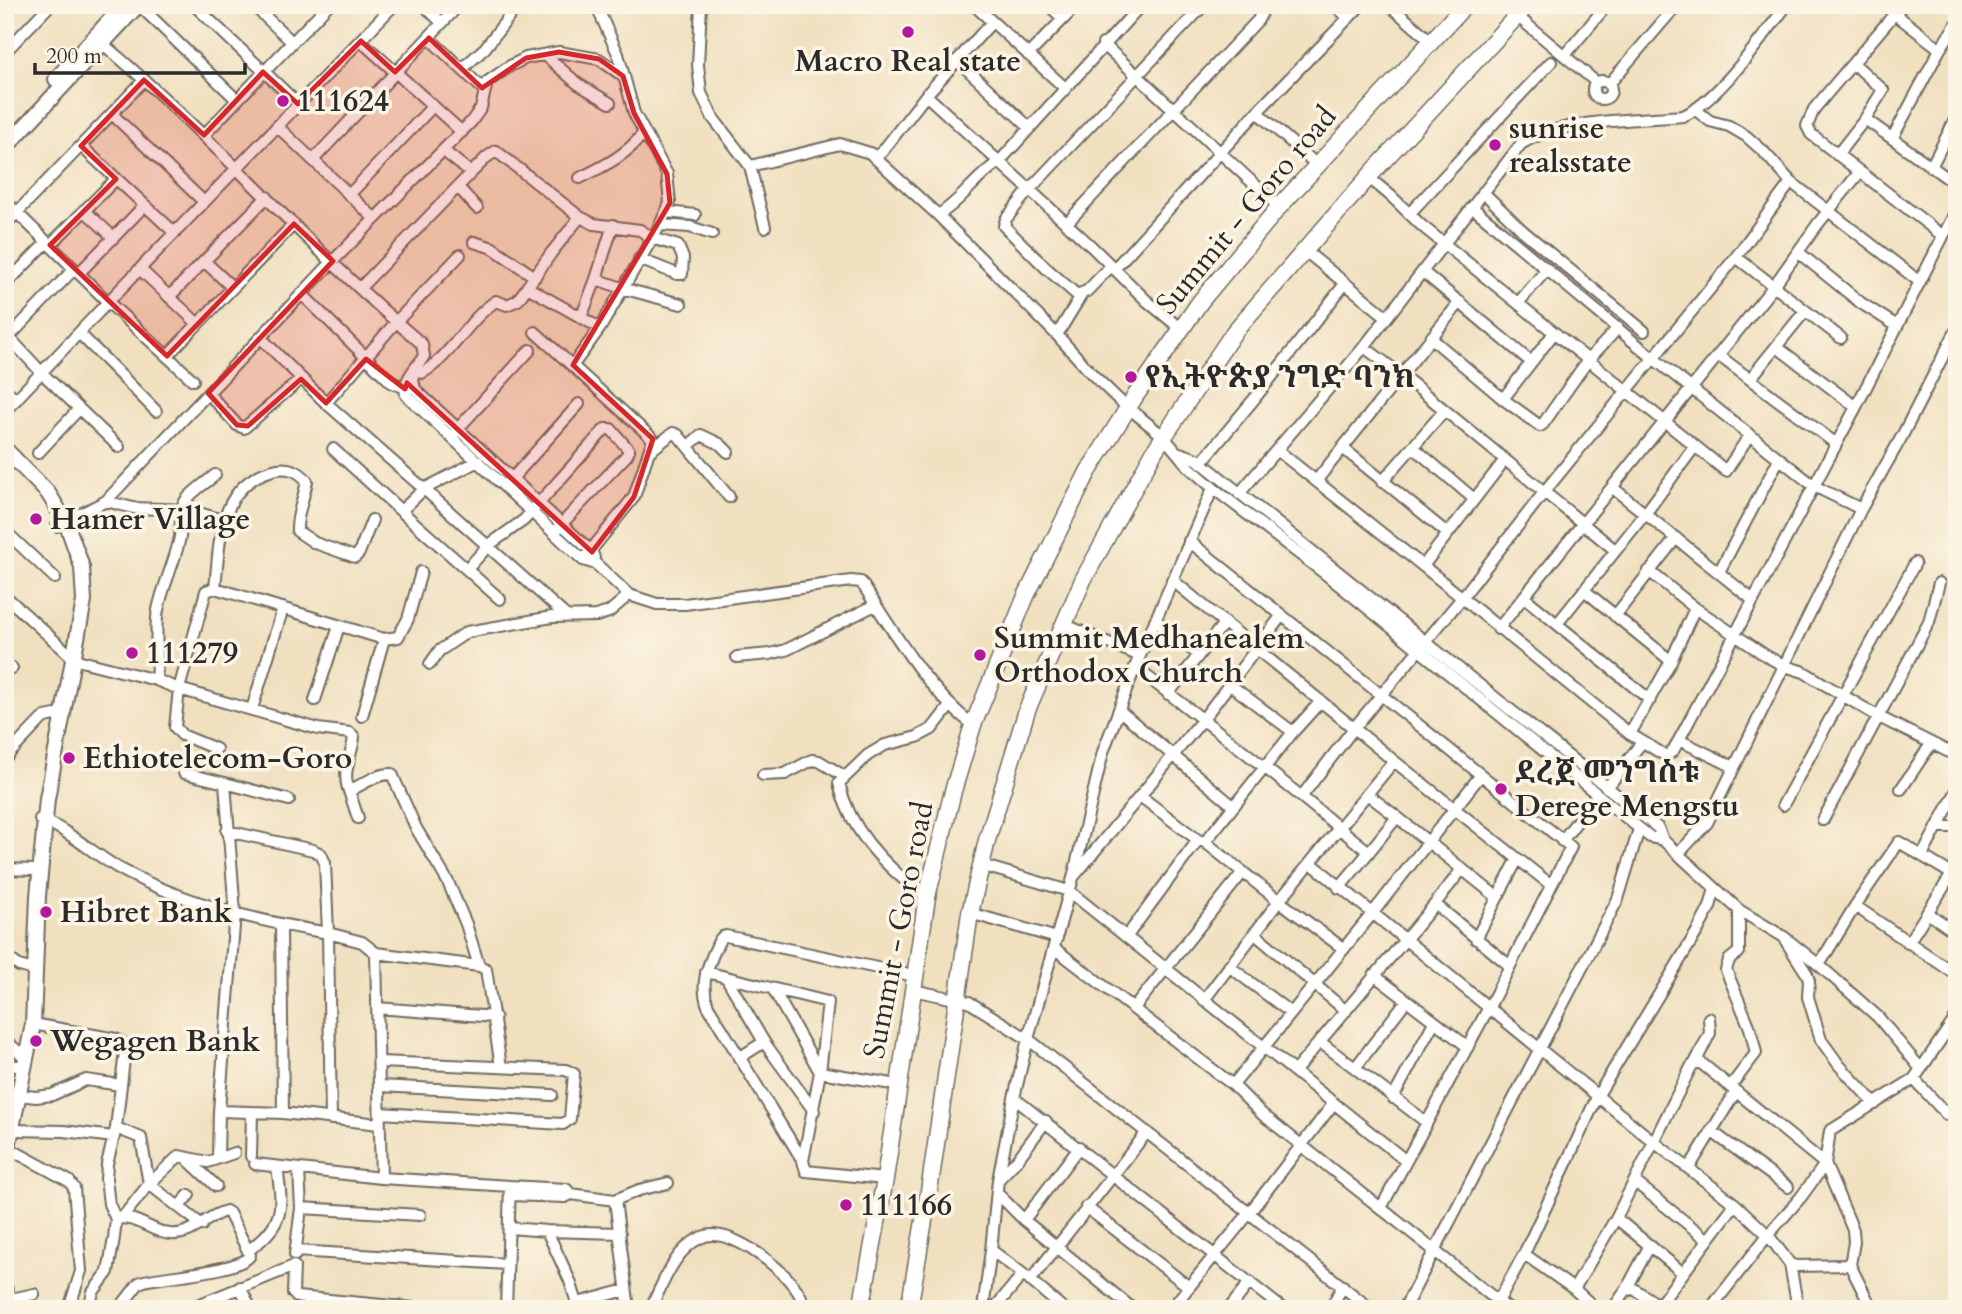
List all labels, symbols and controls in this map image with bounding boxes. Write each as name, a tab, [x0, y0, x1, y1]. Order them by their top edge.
marker: Macro Real state	[900, 24, 916, 40]
scale bar	[35, 32, 245, 76]
place label: Macro Real state	[795, 41, 1021, 82]
text: 200 m	[46, 42, 102, 71]
place label: 111624	[297, 81, 389, 122]
marker: 111624	[275, 93, 291, 109]
street label: Summit - Goro road	[1147, 97, 1346, 323]
place label: sunrise realsstate	[1509, 108, 1632, 183]
marker: sunrise realsstate	[1487, 137, 1503, 153]
place label: የኢትዮጵያ ንግድ ባንክ	[1145, 357, 1415, 398]
marker: የኢትዮጵያ ንግድ ባንክ	[1123, 369, 1139, 385]
place label: Hamer Village	[50, 499, 250, 540]
marker: Hamer Village	[28, 511, 44, 527]
place label: Summit Medhanealem Orthodox Church	[994, 618, 1305, 693]
place label: 111279	[146, 633, 238, 674]
marker: 111279	[124, 645, 140, 661]
marker: Summit Medhanealem Orthodox Church	[972, 647, 988, 663]
place label: Ethiotelecom-Goro	[83, 738, 352, 779]
marker: Ethiotelecom-Goro	[61, 750, 77, 766]
place label: ደረጀ መንግስቱ Derege Mengstu	[1515, 752, 1739, 827]
marker: ደረጀ መንግስቱ Derege Mengstu	[1493, 781, 1509, 797]
street label: Summit - Goro road	[853, 798, 944, 1062]
place label: Hibret Bank	[60, 892, 233, 933]
marker: Hibret Bank	[38, 904, 54, 920]
place label: Wegagen Bank	[49, 1021, 260, 1062]
marker: Wegagen Bank	[28, 1033, 44, 1049]
place label: 111166	[860, 1185, 952, 1226]
marker: 111166	[838, 1197, 854, 1213]

